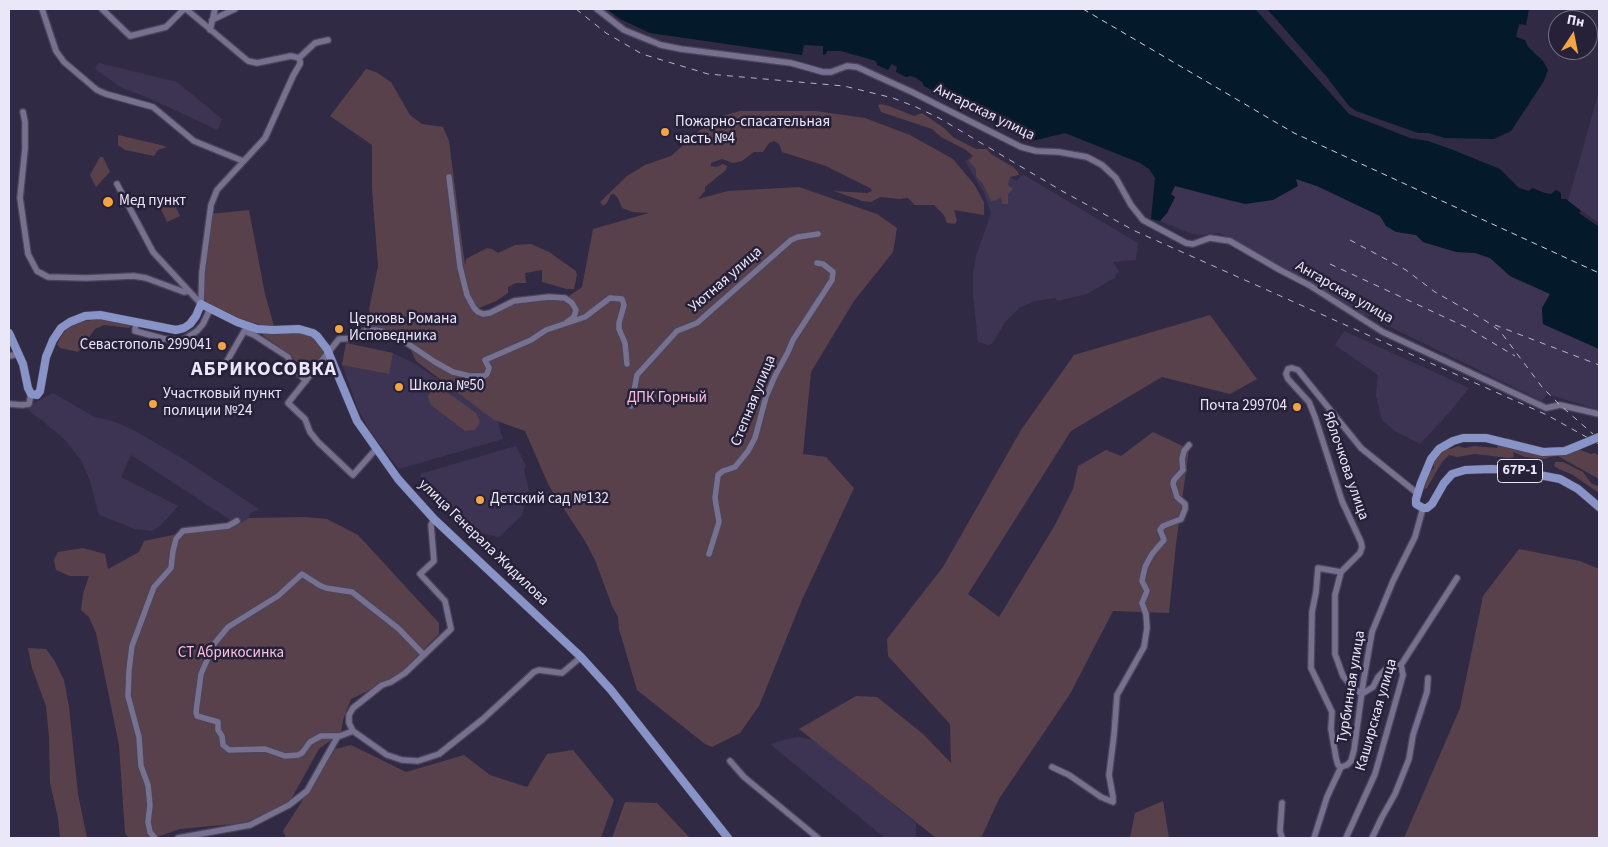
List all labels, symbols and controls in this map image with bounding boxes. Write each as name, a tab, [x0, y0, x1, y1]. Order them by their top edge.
north arrow	[1548, 10, 1598, 60]
text: Пн	[1565, 10, 1586, 33]
street label: Ангарская улица	[931, 81, 1037, 145]
place label: Пожарно-спасательная часть №4	[675, 114, 830, 149]
marker: Пожарно-спасательная часть №4	[659, 126, 671, 138]
place label: Мед пункт	[119, 193, 186, 211]
marker: Мед пункт	[101, 195, 115, 209]
street label: Уютная улица	[686, 243, 766, 317]
street label: Ангарская улица	[1292, 258, 1396, 328]
place label: Церковь Романа Исповедника	[349, 311, 457, 346]
marker: Церковь Романа Исповедника	[333, 323, 345, 335]
place label: Севастополь 299041	[80, 337, 212, 355]
marker: Севастополь 299041	[216, 340, 228, 352]
street label: Степная улица	[728, 353, 780, 449]
district label: АБРИКОСОВКА	[190, 359, 338, 383]
place label: Школа №50	[409, 378, 484, 396]
marker: Школа №50	[393, 381, 405, 393]
place label: Участковый пункт полиции №24	[163, 386, 282, 421]
park label: ДПК Горный	[627, 390, 707, 408]
marker: Участковый пункт полиции №24	[147, 398, 159, 410]
place label: Почта 299704	[1200, 398, 1287, 416]
marker: Почта 299704	[1291, 401, 1303, 413]
street label: Яблочкова улица	[1318, 410, 1372, 522]
road number: 67Р-1	[1498, 460, 1542, 482]
street label: улица Генерала Жидилова	[414, 476, 552, 610]
place label: Детский сад №132	[490, 491, 609, 509]
marker: Детский сад №132	[474, 494, 486, 506]
street label: Турбинная улица	[1334, 629, 1370, 745]
park label: СТ Абрикосинка	[178, 645, 284, 663]
street label: Каширская улица	[1352, 657, 1402, 773]

